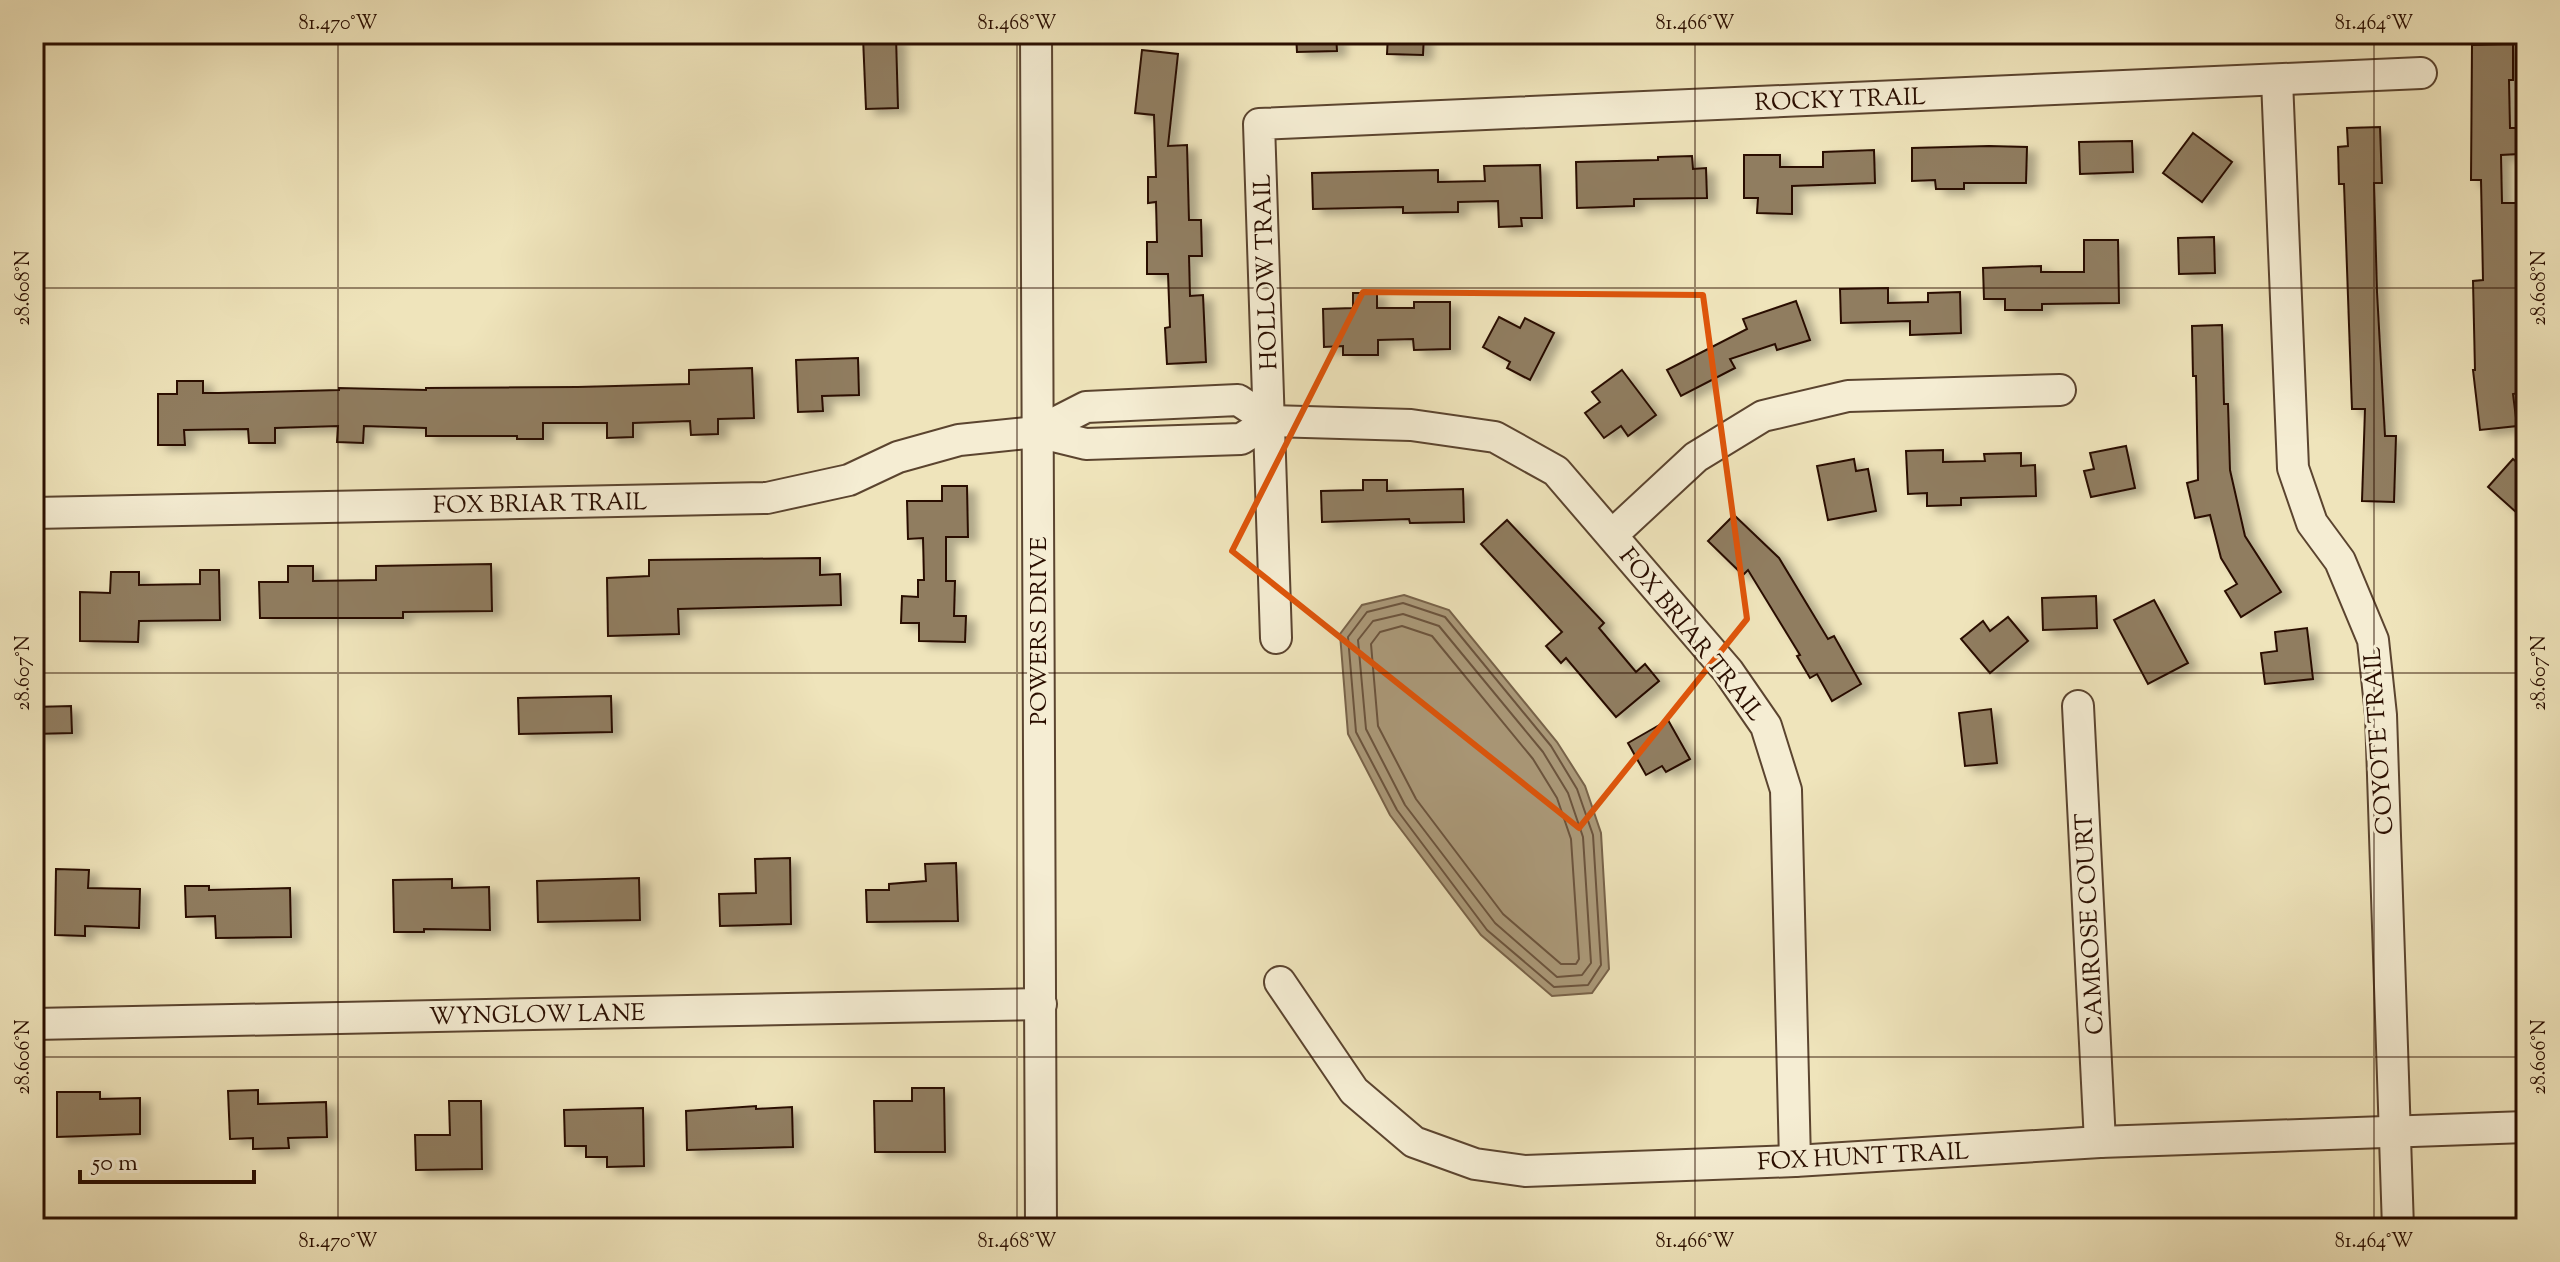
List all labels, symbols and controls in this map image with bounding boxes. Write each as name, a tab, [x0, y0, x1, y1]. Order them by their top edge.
text: 81.470°W	[298, 10, 378, 39]
text: 81.468°W	[977, 10, 1057, 39]
text: 81.466°W	[1656, 10, 1735, 39]
text: 81.464°W	[2335, 10, 2413, 39]
street label: ROCKY TRAIL	[1754, 81, 1926, 121]
street label: HOLLOW TRAIL	[1247, 173, 1287, 370]
text: 28.608°N	[10, 250, 39, 326]
text: 28.608°N	[2526, 250, 2555, 326]
street label: FOX BRIAR TRAIL	[433, 486, 647, 524]
street label: POWERS DRIVE	[1023, 536, 1057, 725]
street label: FOX BRIAR TRAIL	[1610, 541, 1771, 729]
text: 28.607°N	[10, 635, 39, 711]
text: 28.607°N	[2526, 635, 2555, 711]
street label: COYOTE TRAIL	[2356, 646, 2404, 836]
street label: CAMROSE COURT	[2068, 812, 2114, 1036]
street label: WYNGLOW LANE	[429, 997, 646, 1035]
text: 28.606°N	[10, 1019, 39, 1095]
text: 28.606°N	[2526, 1019, 2555, 1095]
scale bar	[80, 1134, 254, 1184]
street label: FOX HUNT TRAIL	[1756, 1135, 1970, 1181]
text: 50 m	[90, 1147, 138, 1181]
text: 81.470°W	[298, 1228, 378, 1257]
text: 81.468°W	[977, 1228, 1057, 1257]
text: 81.466°W	[1656, 1228, 1735, 1257]
text: 81.464°W	[2335, 1228, 2413, 1257]

